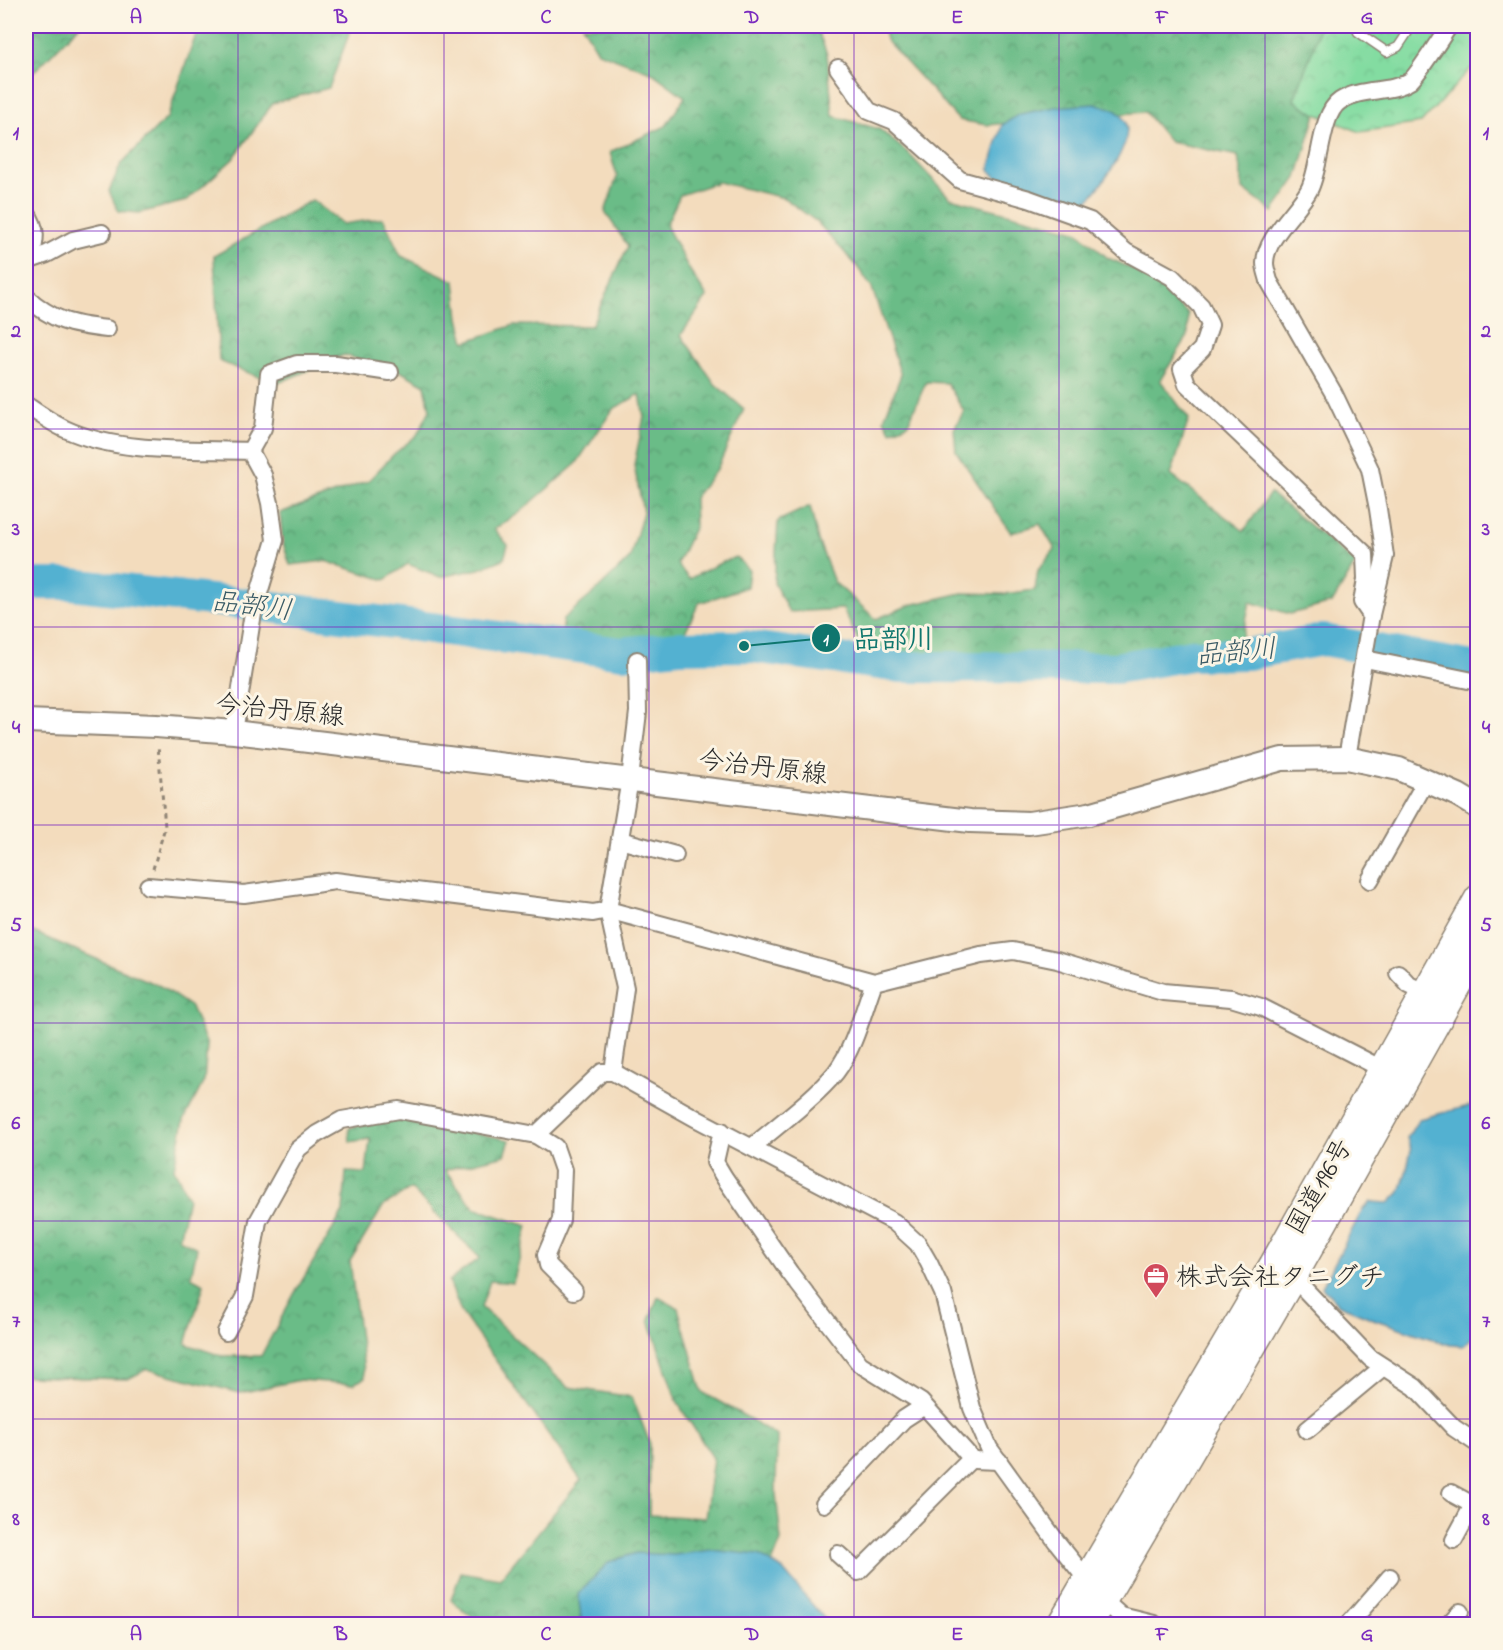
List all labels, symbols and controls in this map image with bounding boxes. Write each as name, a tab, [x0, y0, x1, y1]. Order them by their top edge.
text: A	[130, 4, 142, 33]
text: B	[333, 4, 348, 33]
text: C	[541, 4, 552, 33]
text: D	[744, 4, 759, 33]
text: E	[951, 4, 963, 33]
text: F	[1155, 4, 1169, 33]
text: G	[1361, 4, 1374, 33]
text: 1	[13, 120, 20, 149]
text: 1	[1483, 120, 1490, 149]
text: 2	[10, 318, 21, 347]
text: 2	[1480, 318, 1491, 347]
text: 3	[11, 516, 20, 545]
text: 3	[1481, 516, 1490, 545]
water label: 品部川	[209, 583, 294, 632]
callout: 品部川	[811, 616, 946, 661]
text: 品部川	[854, 622, 935, 661]
text: 1	[823, 628, 829, 654]
water label: 品部川	[1194, 631, 1278, 676]
street label: 今治丹原線	[213, 686, 346, 738]
text: 4	[12, 714, 21, 743]
text: 4	[1482, 714, 1491, 743]
street label: 今治丹原線	[696, 742, 829, 796]
text: 5	[10, 912, 22, 941]
text: 5	[1480, 912, 1492, 941]
text: 6	[12, 1110, 21, 1139]
text: 6	[1482, 1110, 1491, 1139]
street label: 国道196号	[1278, 1132, 1363, 1243]
place label: 株式会社タニグチ	[1176, 1260, 1385, 1298]
office icon: 株式会社タニグチ	[1141, 1261, 1171, 1299]
text: 7	[12, 1308, 21, 1337]
text: 7	[1482, 1308, 1491, 1337]
text: 8	[11, 1506, 20, 1535]
text: 8	[1481, 1506, 1490, 1535]
text: A	[130, 1621, 142, 1650]
text: B	[333, 1621, 348, 1650]
text: C	[541, 1621, 552, 1650]
text: D	[744, 1621, 759, 1650]
text: E	[951, 1621, 963, 1650]
text: F	[1155, 1621, 1169, 1650]
text: G	[1361, 1621, 1374, 1650]

